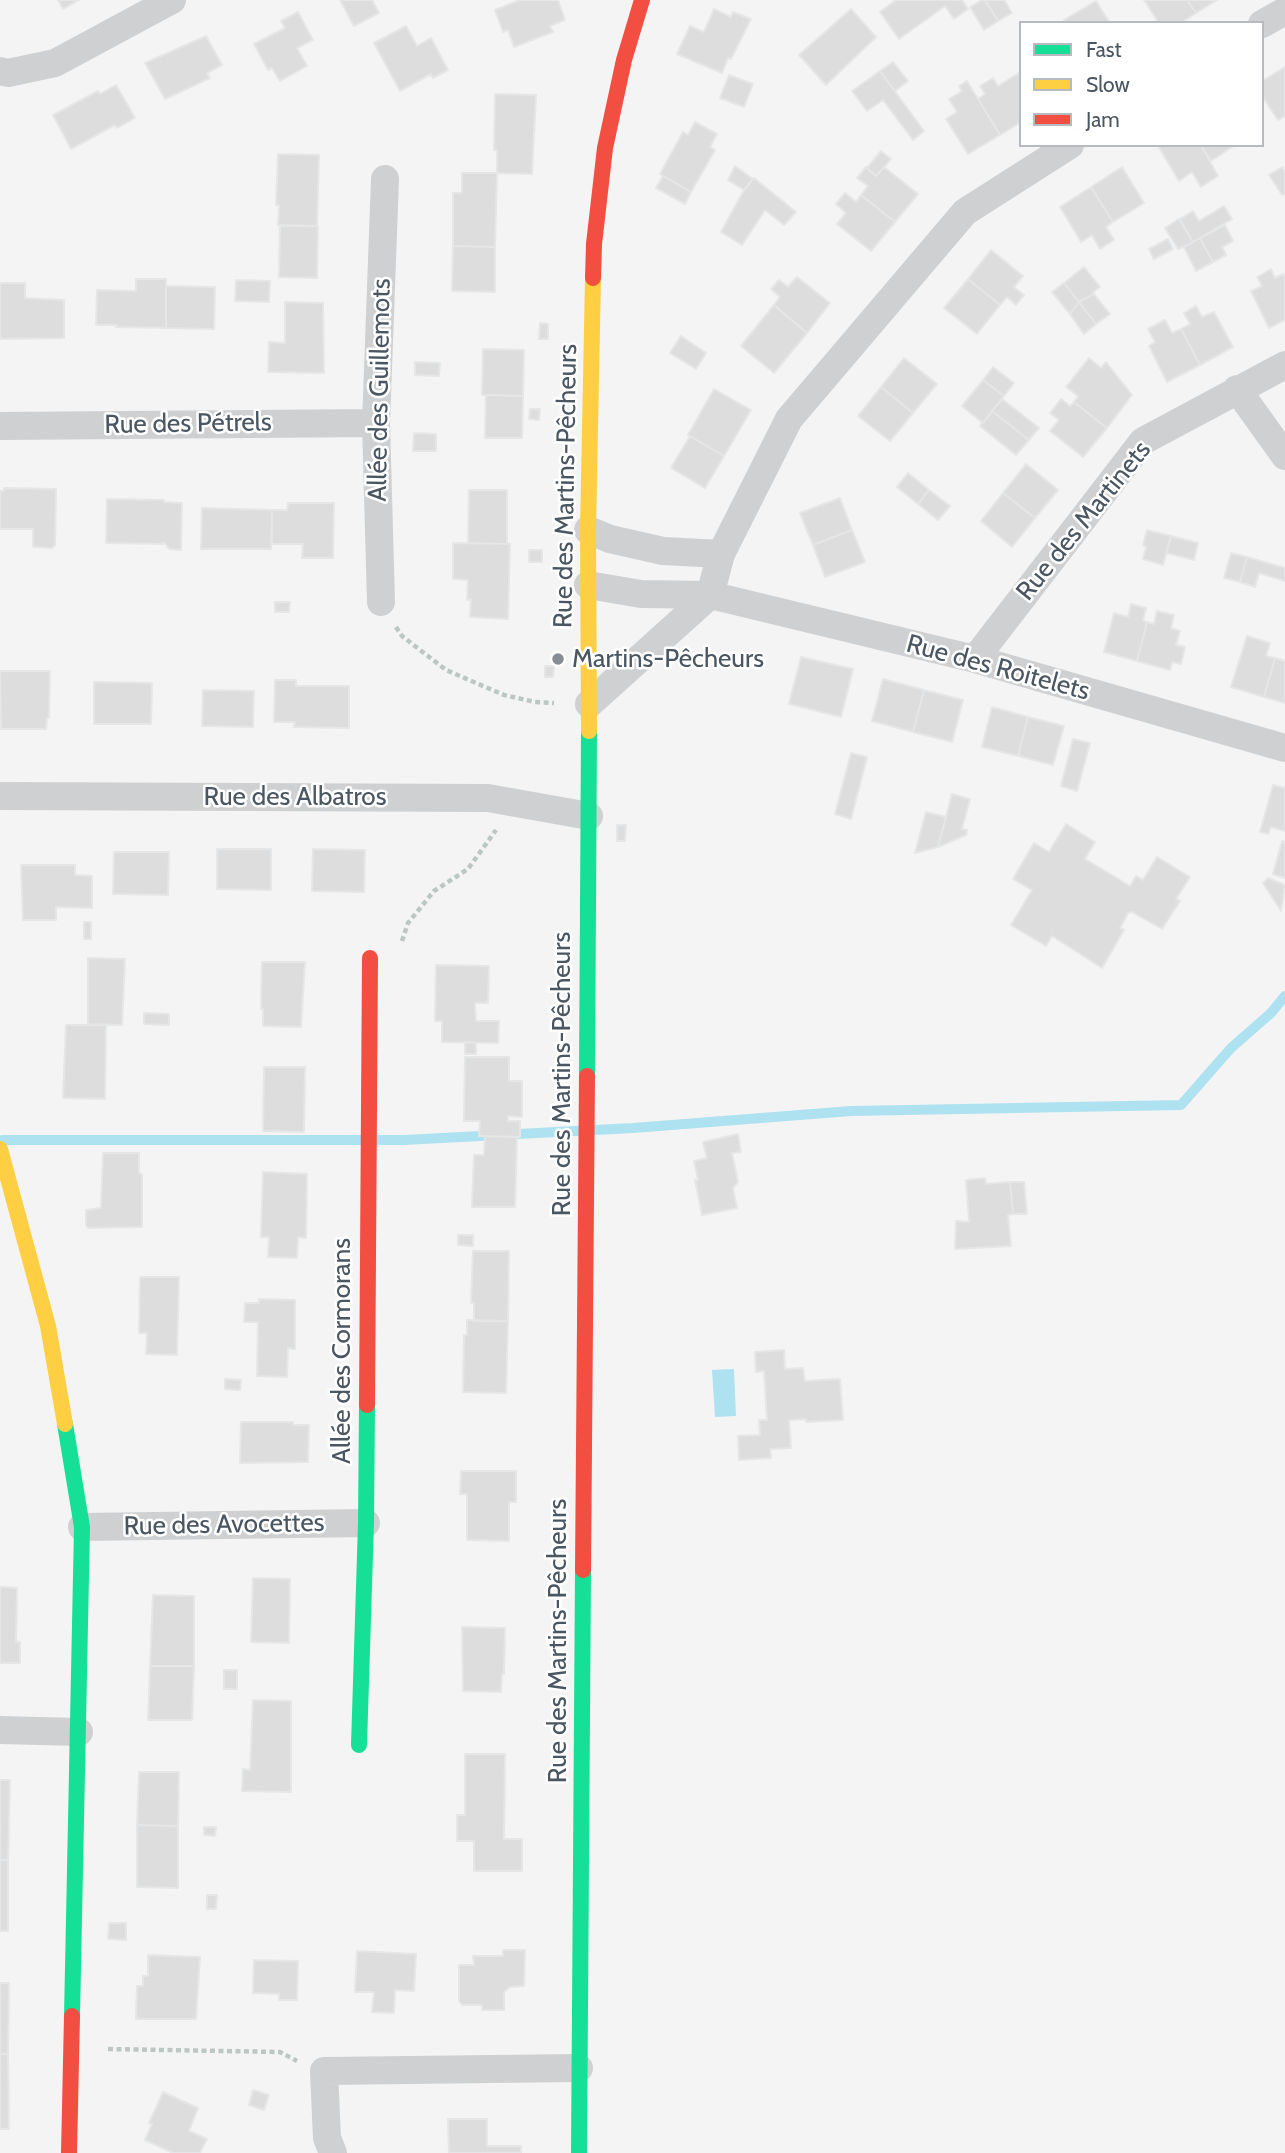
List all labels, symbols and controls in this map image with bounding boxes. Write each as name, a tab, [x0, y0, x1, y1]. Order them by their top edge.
legend	[1019, 21, 1264, 147]
text: Fast	[1086, 37, 1122, 62]
text: Slow	[1086, 72, 1130, 97]
text: Jam	[1086, 107, 1120, 132]
street label: Allée des Guillemots	[362, 278, 398, 502]
street label: Rue des Martins-Pêcheurs	[548, 344, 584, 628]
street label: Rue des Pétrels	[104, 407, 272, 441]
street label: Rue des Martinets	[1010, 435, 1158, 607]
street label: Rue des Roitelets	[903, 629, 1093, 707]
place label: Martins-Pêcheurs	[572, 643, 764, 675]
marker: Martins-Pêcheurs	[550, 651, 566, 667]
street label: Rue des Albatros	[204, 781, 386, 813]
street label: Rue des Martins-Pêcheurs	[546, 932, 578, 1216]
street label: Allée des Cormorans	[326, 1238, 358, 1464]
street label: Rue des Martins-Pêcheurs	[542, 1499, 574, 1783]
street label: Rue des Avocettes	[123, 1508, 325, 1542]

